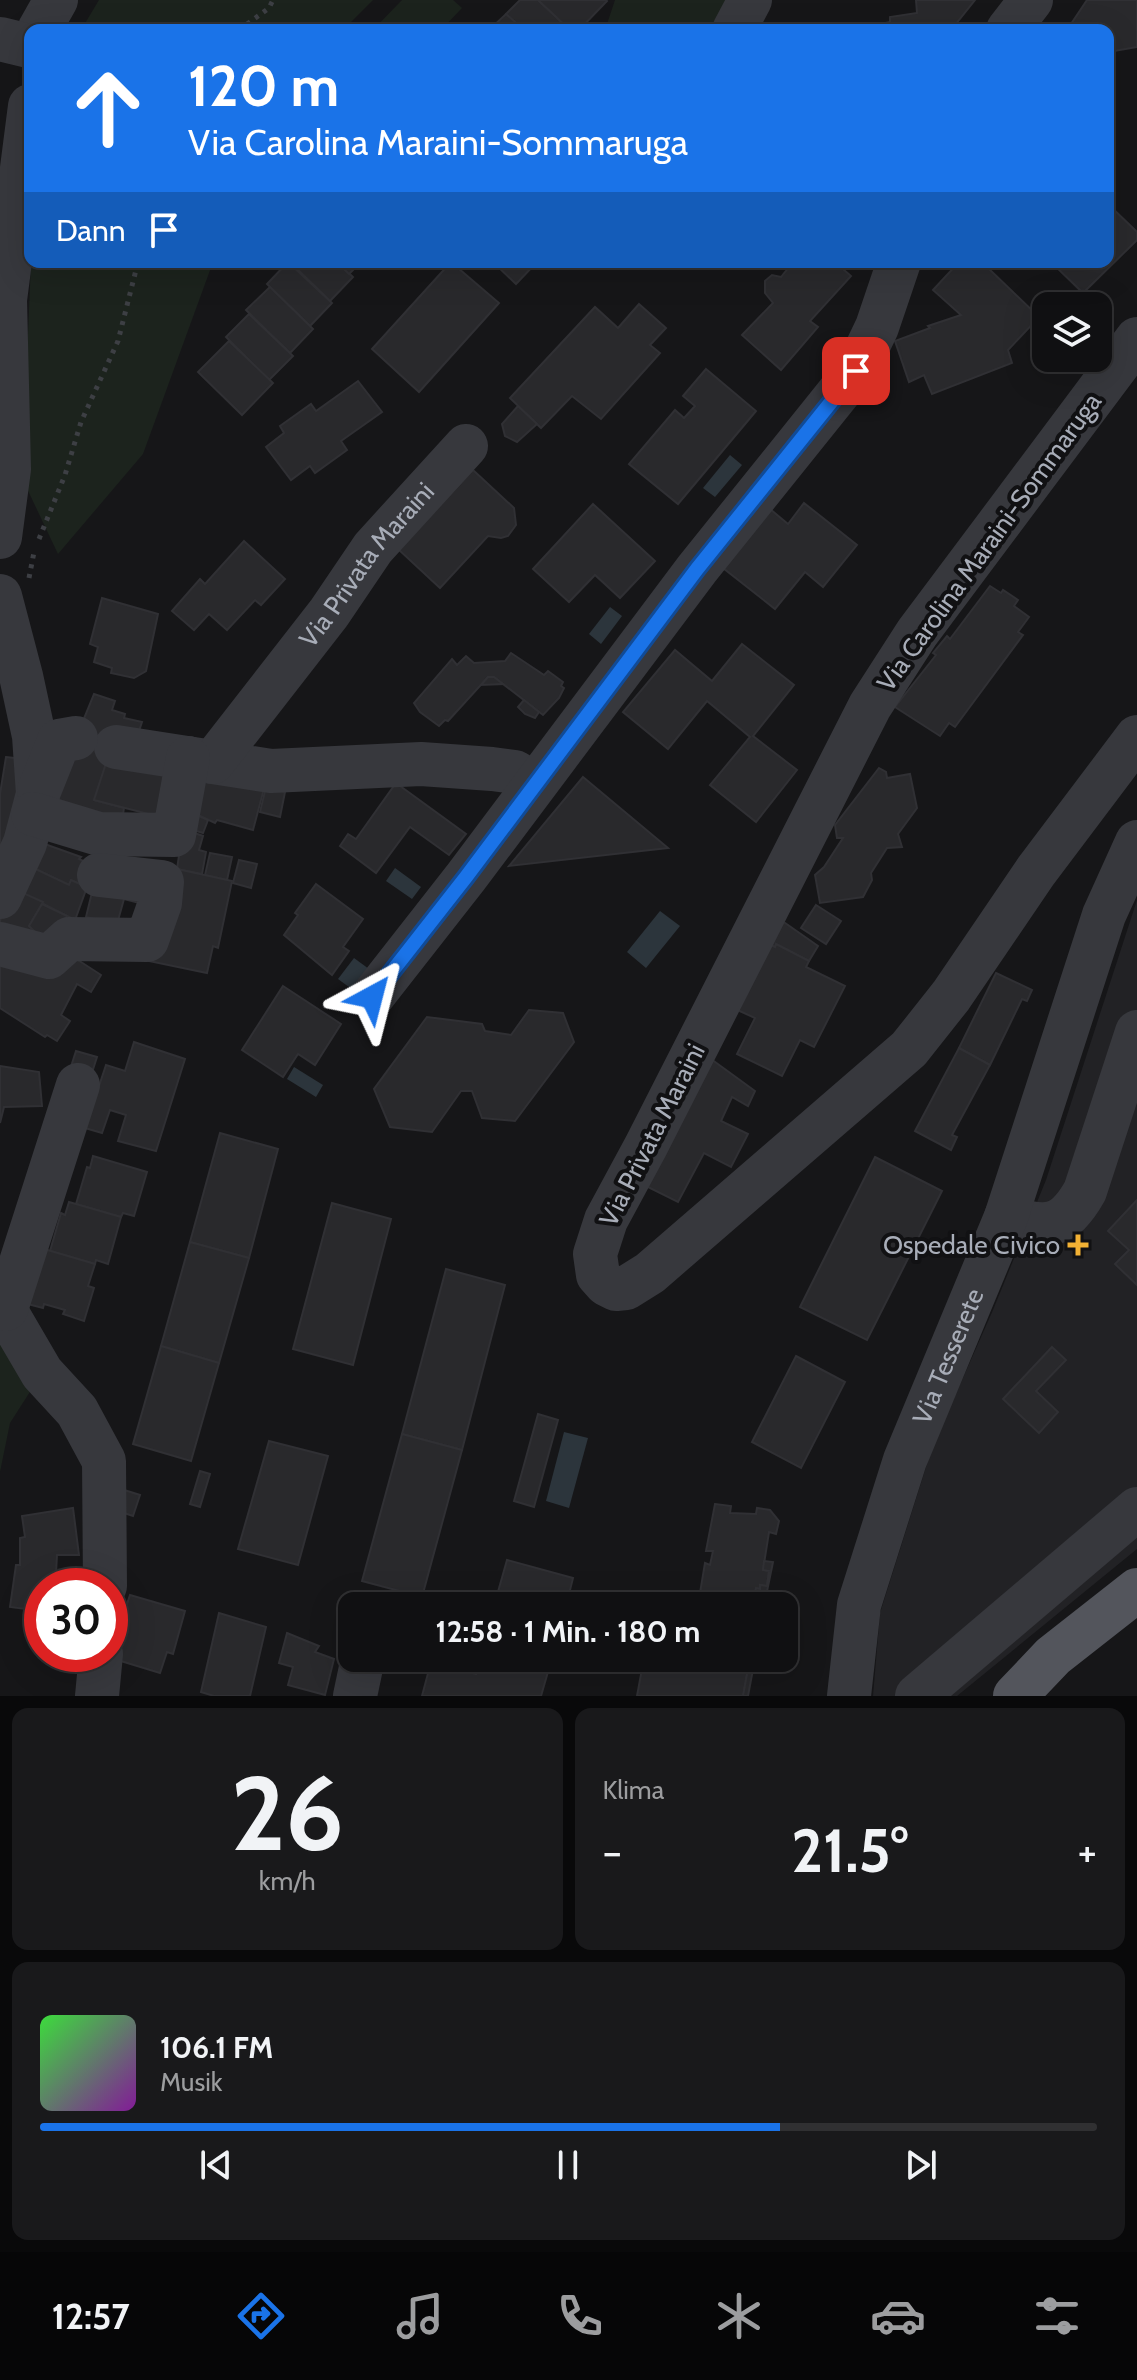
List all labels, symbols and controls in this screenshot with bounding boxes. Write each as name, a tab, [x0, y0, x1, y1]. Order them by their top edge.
text: 120 m	[188, 52, 339, 120]
icon: ahead	[56, 56, 160, 160]
text: Via Carolina Maraini-Sommaruga	[188, 120, 688, 164]
icon: arrive	[142, 208, 186, 252]
text: Dann	[56, 212, 126, 249]
map controls	[1032, 292, 1112, 372]
button: layers	[1032, 292, 1112, 372]
pin	[822, 337, 890, 405]
icon: arrive	[834, 349, 878, 393]
street label: Via Carolina Maraini-Sommaruga	[870, 386, 1108, 697]
street label: Via Privata Maraini	[292, 476, 441, 654]
position arrow	[330, 955, 414, 1039]
street label: Via Privata Maraini	[592, 1038, 712, 1232]
place label: Ospedale Civico	[883, 1229, 1060, 1261]
marker: Ospedale Civico	[1067, 1234, 1089, 1256]
street label: Via Tesserete	[906, 1284, 991, 1429]
speed limit sign: 30	[24, 1568, 128, 1672]
text: 12:58 · 1 Min. · 180 m	[436, 1613, 700, 1650]
text: 26	[231, 1750, 344, 1876]
text: Klima	[603, 1774, 664, 1806]
text: 21.5°	[791, 1814, 908, 1887]
text: −	[603, 1825, 622, 1878]
text: +	[1078, 1825, 1097, 1878]
text: km/h	[259, 1865, 316, 1897]
text: 106.1 FM	[160, 2029, 273, 2066]
text: Musik	[160, 2066, 222, 2098]
icon: previous	[194, 2143, 238, 2187]
icon: pause	[546, 2143, 590, 2187]
icon: next	[899, 2143, 943, 2187]
icon: directions	[233, 2288, 289, 2344]
icon: music	[392, 2288, 448, 2344]
icon: phone	[552, 2288, 608, 2344]
icon: climate	[711, 2288, 767, 2344]
icon: car	[870, 2288, 926, 2344]
icon: filters	[1029, 2288, 1085, 2344]
text: 12:57	[52, 2294, 130, 2338]

